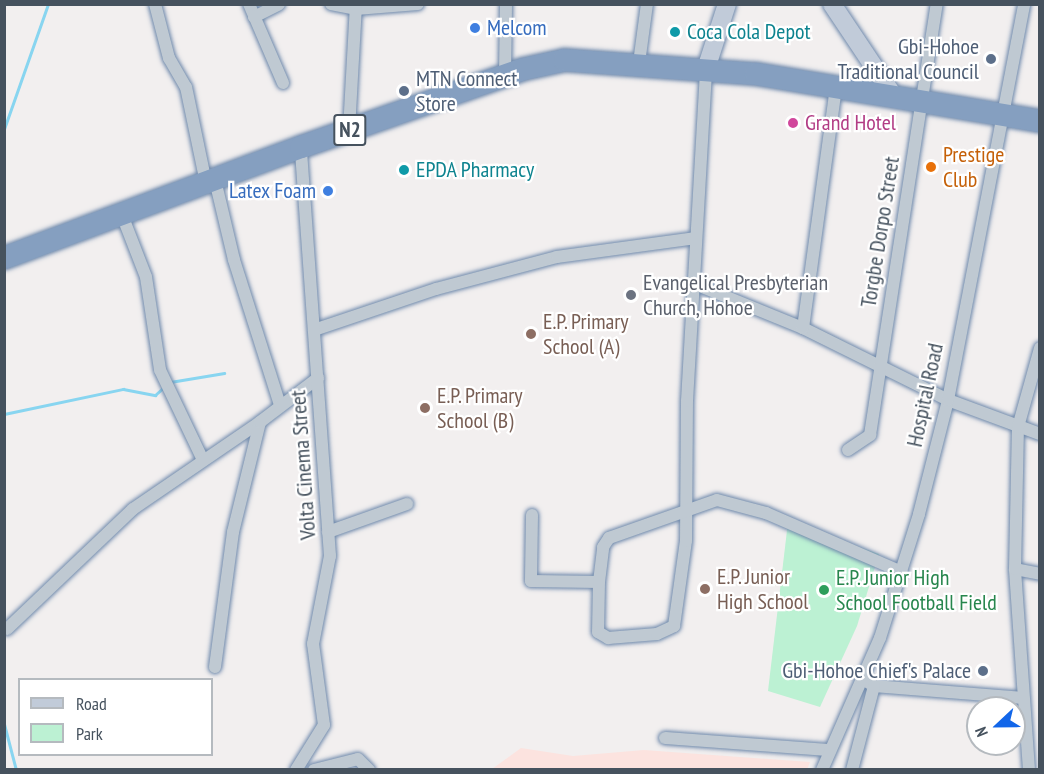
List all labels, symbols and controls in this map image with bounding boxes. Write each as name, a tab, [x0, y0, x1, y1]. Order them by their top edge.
place label: Melcom	[487, 15, 547, 41]
place label: Coca Cola Depot	[687, 19, 811, 45]
marker: Melcom	[468, 21, 482, 35]
marker: Coca Cola Depot	[668, 25, 682, 39]
place label: Gbi-Hohoe Traditional Council	[837, 33, 979, 84]
marker: Gbi-Hohoe Traditional Council	[984, 52, 998, 66]
place label: MTN Connect Store	[416, 65, 517, 116]
marker: MTN Connect Store	[397, 84, 411, 98]
place label: Grand Hotel	[805, 110, 896, 136]
road number: N2	[332, 112, 368, 148]
marker: Grand Hotel	[786, 116, 800, 130]
place label: Prestige Club	[943, 141, 1004, 192]
street label: Torgbe Dorpo Street	[855, 155, 905, 309]
place label: EPDA Pharmacy	[416, 157, 535, 183]
marker: Prestige Club	[924, 160, 938, 174]
marker: EPDA Pharmacy	[397, 163, 411, 177]
place label: Latex Foam	[228, 178, 316, 204]
marker: Latex Foam	[321, 184, 335, 198]
place label: Evangelical Presbyterian Church, Hohoe	[643, 269, 828, 320]
marker: Evangelical Presbyterian Church, Hohoe	[624, 288, 638, 302]
place label: E.P. Primary School (A)	[543, 308, 630, 360]
marker: E.P. Primary School (A)	[524, 327, 538, 341]
street label: Hospital Road	[901, 341, 949, 449]
place label: E.P. Primary School (B)	[437, 382, 524, 434]
street label: Volta Cinema Street	[285, 389, 321, 541]
marker: E.P. Primary School (B)	[418, 401, 432, 415]
place label: E.P. Junior High School	[717, 563, 808, 614]
place label: E.P. Junior High School Football Field	[836, 564, 997, 616]
marker: E.P. Junior High School	[698, 582, 712, 596]
marker: E.P. Junior High School Football Field	[817, 583, 831, 597]
place label: Gbi-Hohoe Chief's Palace	[782, 658, 971, 684]
marker: Gbi-Hohoe Chief's Palace	[976, 664, 990, 678]
legend	[18, 678, 213, 756]
text: Road	[76, 692, 107, 715]
north arrow	[966, 696, 1026, 756]
text: Park	[76, 722, 103, 745]
text: N	[970, 724, 992, 740]

